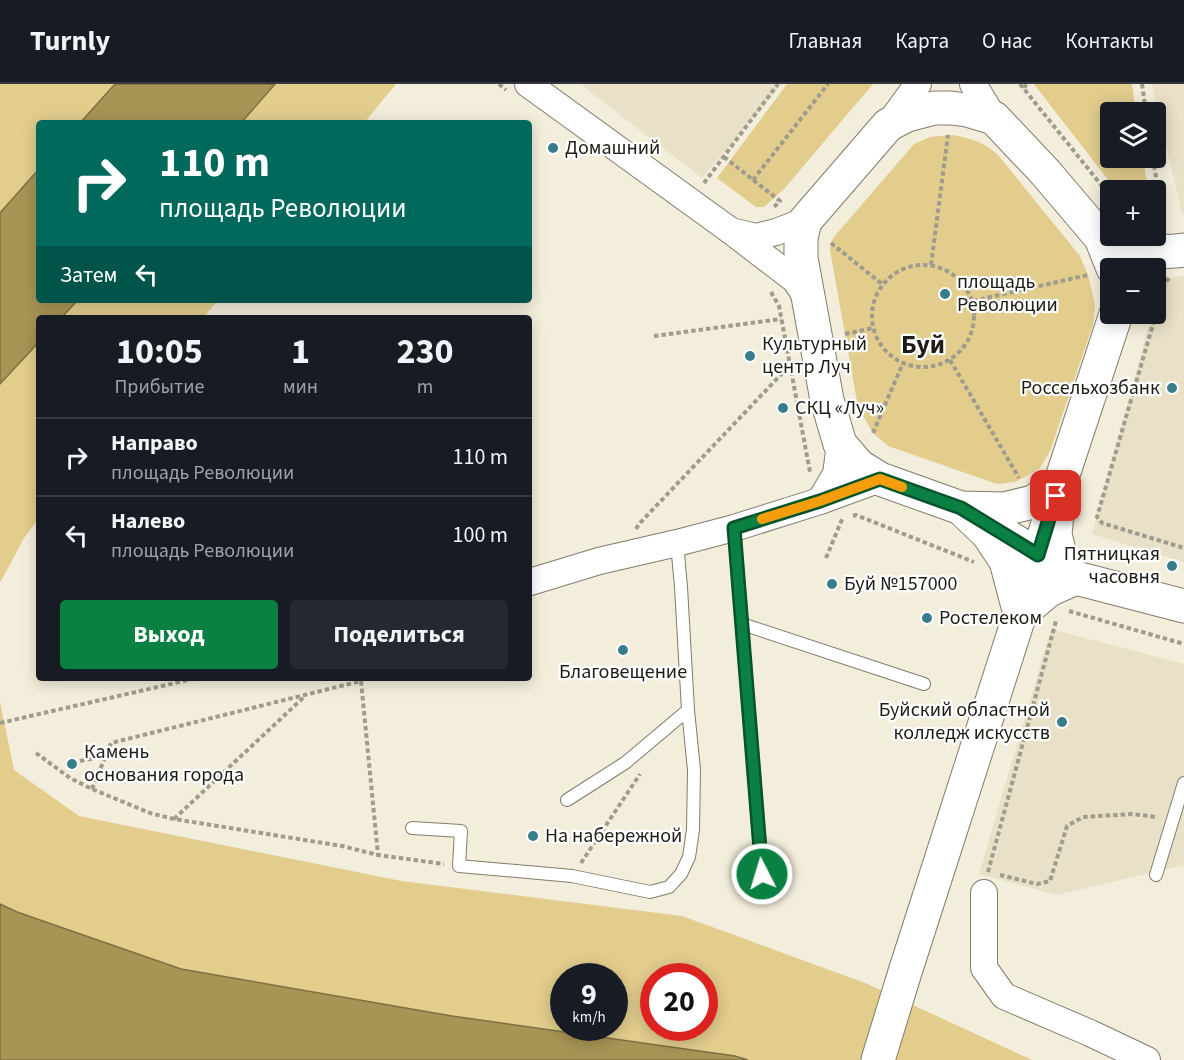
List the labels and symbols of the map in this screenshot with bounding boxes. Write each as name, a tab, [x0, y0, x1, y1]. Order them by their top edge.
place label: Домашний	[565, 134, 660, 162]
marker: Домашний	[546, 141, 560, 155]
place label: площадь Революции	[957, 268, 1058, 319]
marker: площадь Революции	[938, 287, 952, 301]
district label: Буй	[901, 326, 945, 363]
place label: Культурный центр Луч	[762, 330, 867, 381]
marker: Культурный центр Луч	[743, 349, 757, 363]
place label: Россельхозбанк	[1021, 374, 1160, 402]
marker: Россельхозбанк	[1165, 381, 1179, 395]
place label: СКЦ «Луч»	[795, 394, 884, 422]
marker: СКЦ «Луч»	[776, 401, 790, 415]
pin	[1030, 470, 1081, 521]
place label: Пятницкая часовня	[1064, 540, 1160, 591]
marker: Пятницкая часовня	[1165, 559, 1179, 573]
place label: Буй №157000	[844, 570, 958, 598]
marker: Буй №157000	[825, 577, 839, 591]
place label: Ростелеком	[939, 604, 1042, 632]
marker: Ростелеком	[920, 611, 934, 625]
marker: Благовещение	[616, 643, 630, 657]
place label: Благовещение	[559, 658, 687, 686]
place label: Буйский областной колледж искусств	[879, 696, 1050, 747]
marker: Буйский областной колледж искусств	[1055, 715, 1069, 729]
place label: Камень основания города	[84, 738, 244, 789]
marker: Камень основания города	[65, 757, 79, 771]
place label: На набережной	[545, 822, 682, 850]
marker: На набережной	[526, 829, 540, 843]
position arrow	[730, 842, 794, 906]
speed limit sign: 20	[640, 963, 718, 1041]

